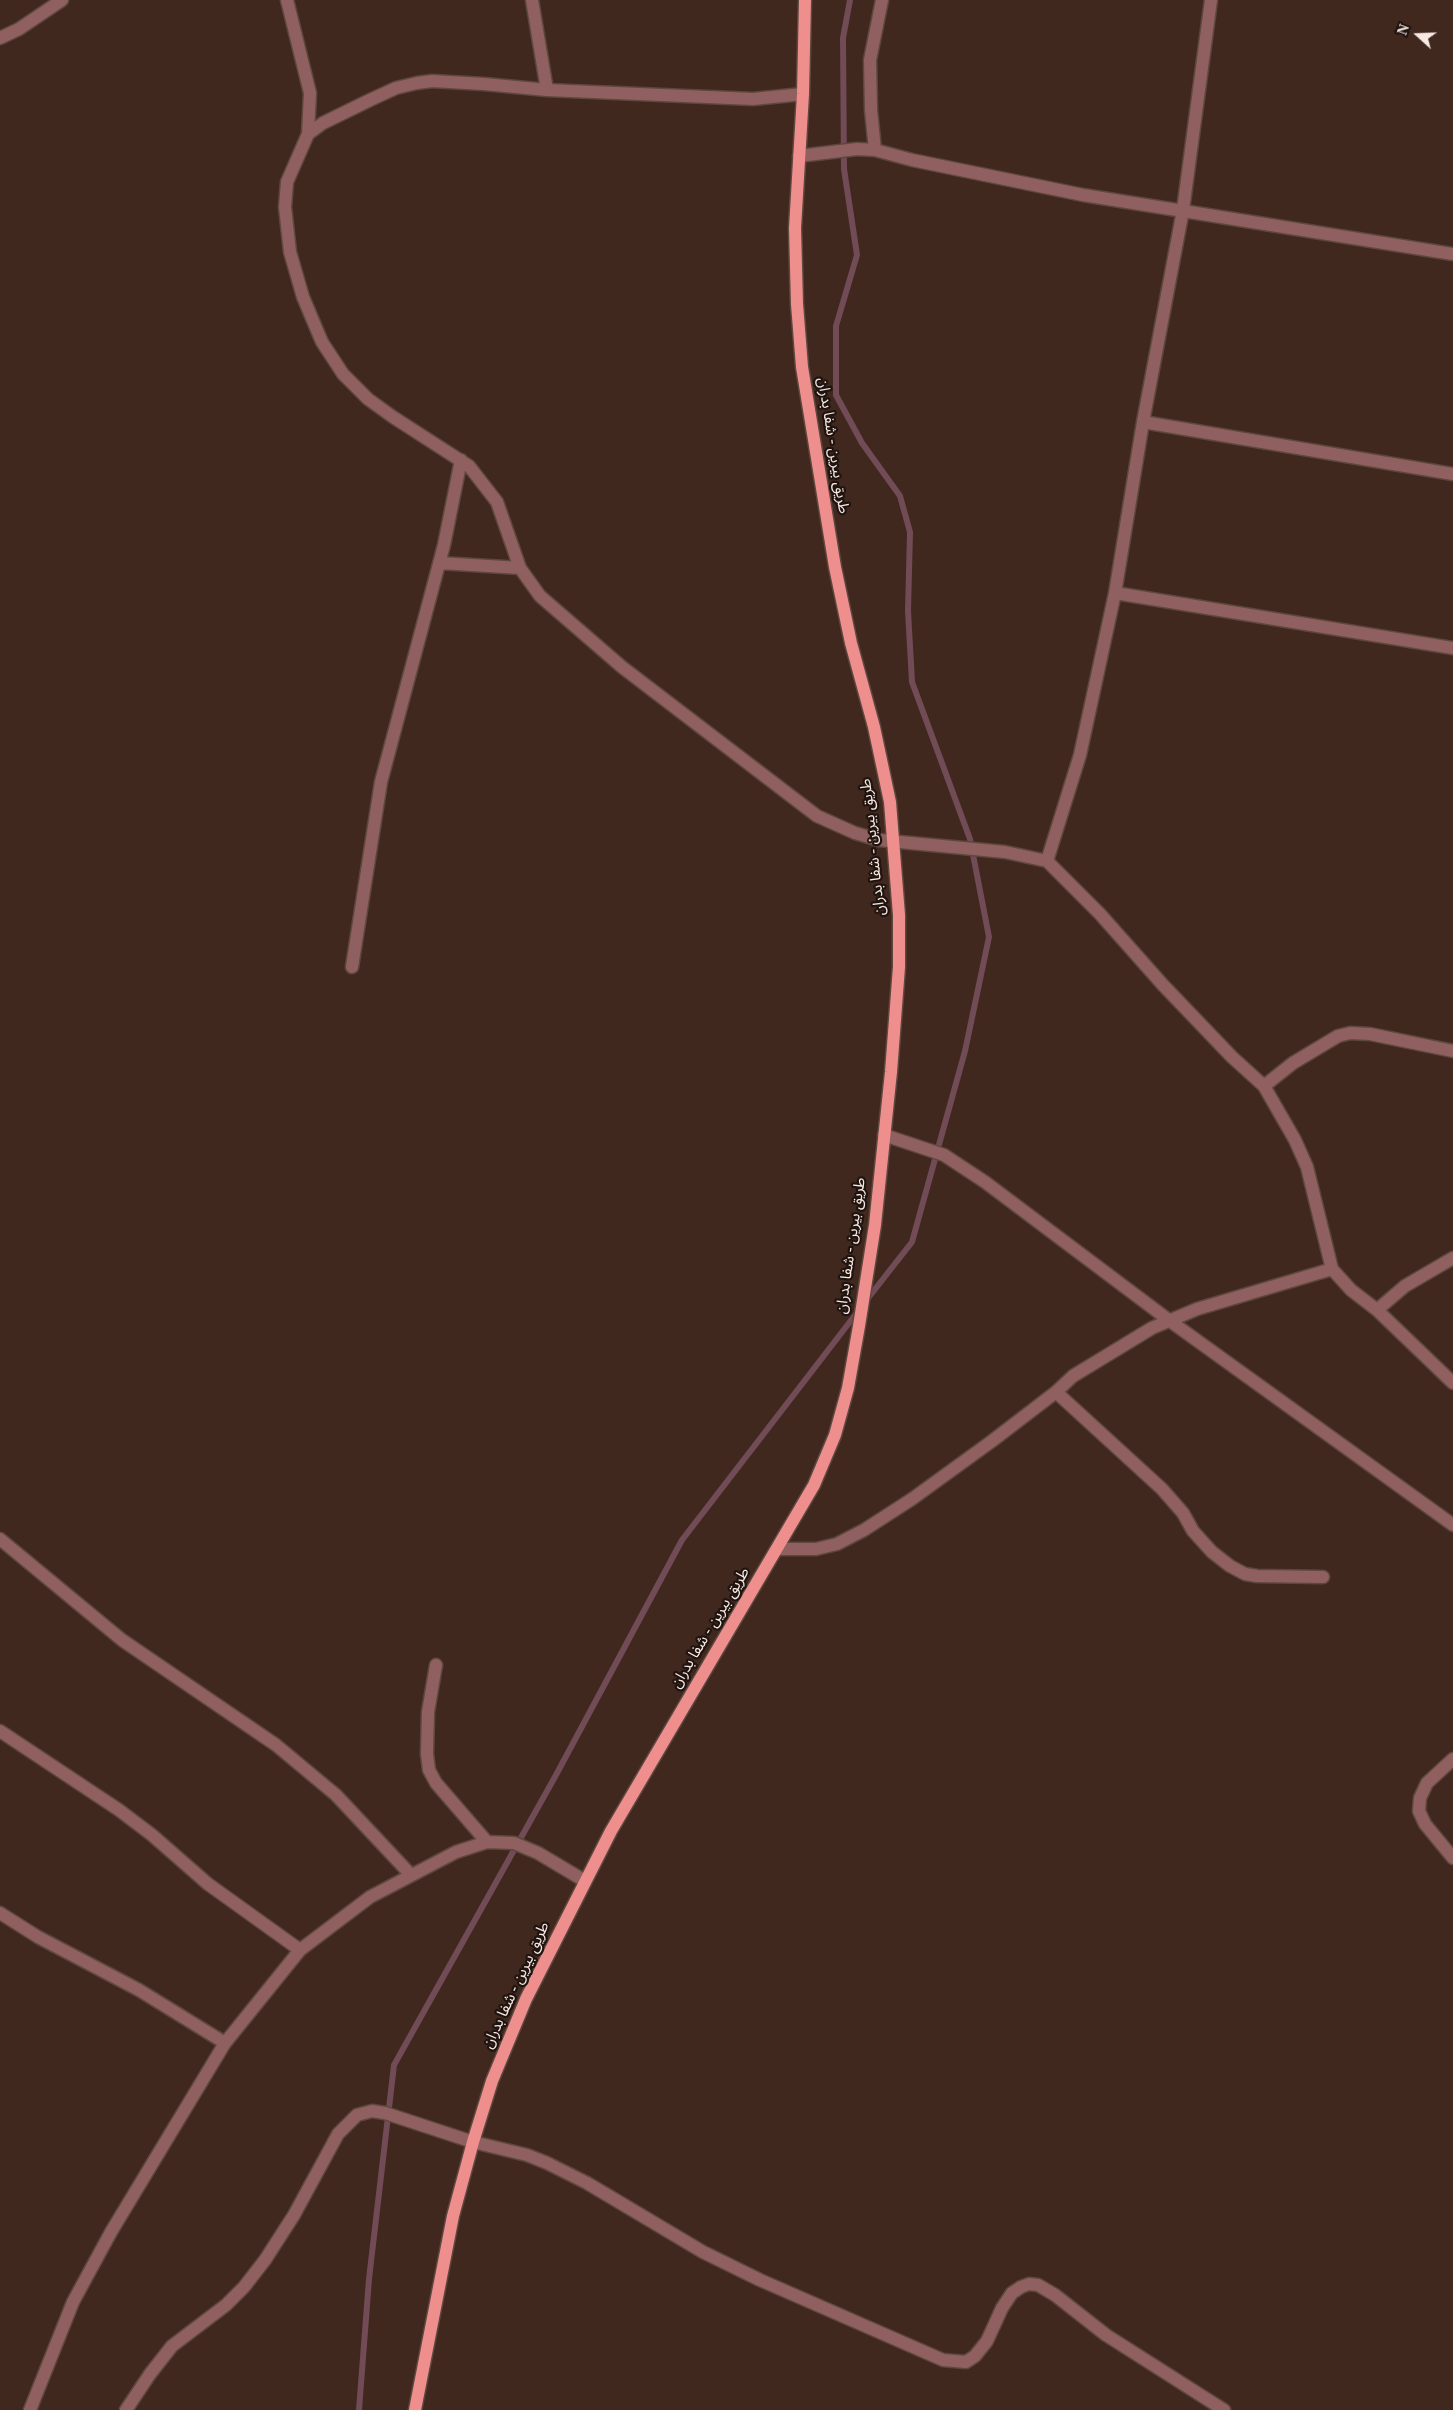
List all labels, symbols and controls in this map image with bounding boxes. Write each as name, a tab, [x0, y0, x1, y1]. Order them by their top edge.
north arrow	[1393, 10, 1443, 60]
text: N	[1395, 22, 1412, 37]
street label: طريق بيرين - شفا بدران	[811, 377, 851, 515]
street label: طريق بيرين - شفا بدران	[859, 778, 891, 916]
street label: طريق بيرين - شفا بدران	[835, 1177, 871, 1315]
street label: طريق بيرين - شفا بدران	[669, 1565, 755, 1693]
street label: طريق بيرين - شفا بدران	[481, 1920, 555, 2052]

